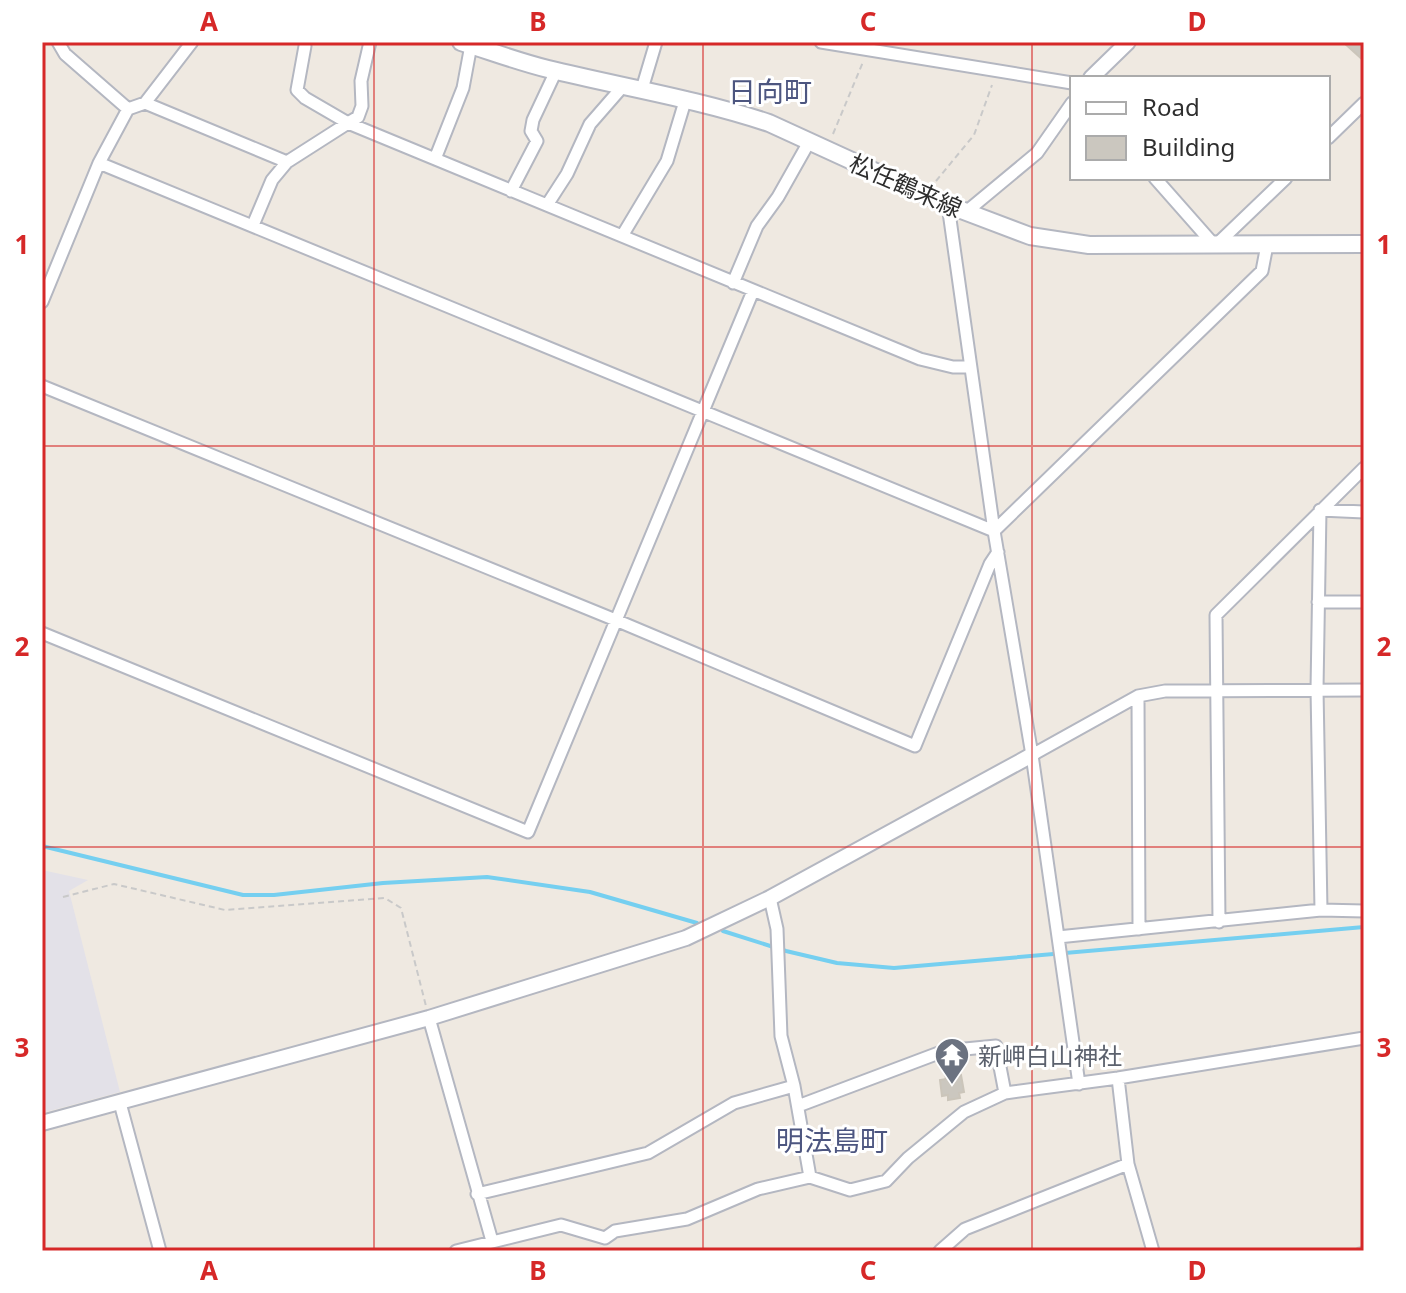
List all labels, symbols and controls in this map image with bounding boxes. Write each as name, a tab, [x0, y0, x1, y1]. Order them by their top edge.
text: A	[200, 3, 218, 39]
text: B	[529, 3, 547, 39]
text: C	[860, 3, 876, 39]
text: D	[1187, 3, 1207, 39]
district label: 日向町	[728, 72, 812, 110]
legend	[1070, 76, 1330, 180]
text: Road	[1142, 90, 1200, 123]
text: Building	[1142, 130, 1235, 163]
street label: 松任鶴来線	[844, 146, 968, 224]
text: 1	[15, 226, 29, 262]
text: 1	[1377, 226, 1391, 262]
text: 2	[15, 628, 30, 664]
text: 2	[1377, 628, 1392, 664]
text: 3	[15, 1029, 29, 1065]
text: 3	[1377, 1029, 1391, 1065]
temple icon: 新岬白山神社	[933, 1036, 971, 1086]
place label: 新岬白山神社	[978, 1039, 1122, 1072]
district label: 明法島町	[776, 1121, 888, 1159]
text: A	[200, 1252, 218, 1288]
text: B	[529, 1252, 547, 1288]
text: C	[860, 1252, 876, 1288]
text: D	[1187, 1252, 1207, 1288]

